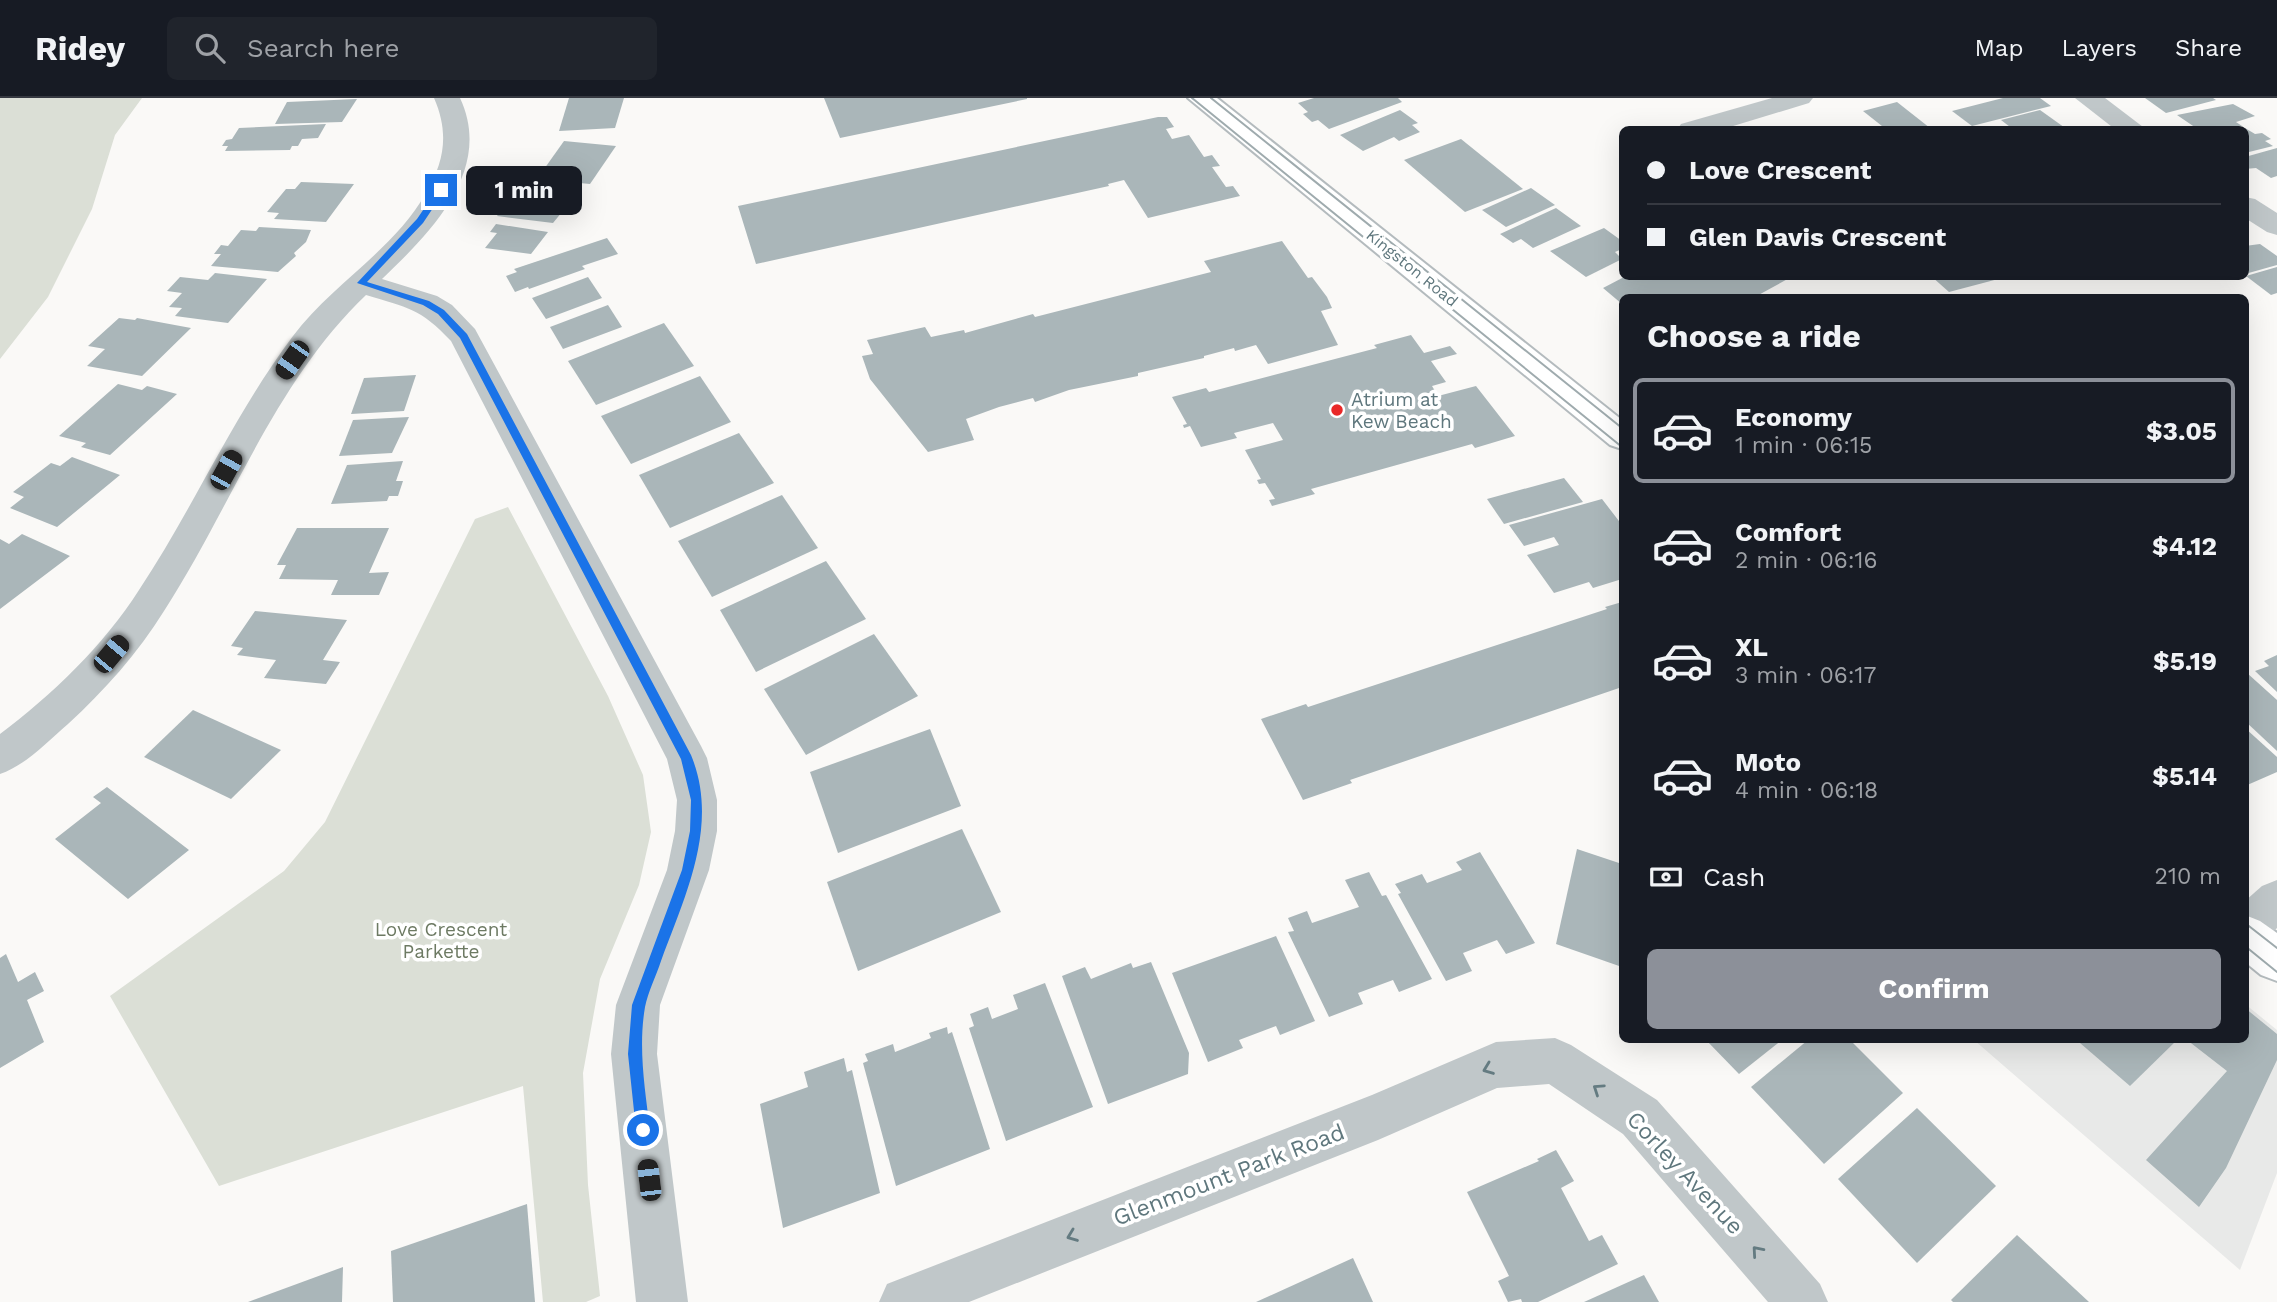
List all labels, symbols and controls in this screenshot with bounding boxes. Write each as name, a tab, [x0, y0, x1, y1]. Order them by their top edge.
search box	[167, 17, 657, 80]
text: Ridey	[35, 29, 125, 68]
icon: search	[191, 29, 229, 67]
text: Search here	[247, 33, 399, 63]
text: Map	[1975, 34, 2023, 62]
text: Layers	[2061, 34, 2137, 62]
text: Share	[2175, 34, 2242, 62]
text: Love Crescent	[1689, 155, 1871, 185]
callout: 1 min	[466, 166, 581, 214]
route end	[425, 174, 457, 206]
text: 1 min	[494, 177, 554, 204]
text: Glen Davis Crescent	[1689, 222, 1946, 252]
street label: Kingston Road	[1362, 225, 1462, 311]
text: Choose a ride	[1647, 317, 1861, 355]
car	[272, 337, 313, 383]
place label: Atrium at Kew Beach	[1351, 388, 1452, 433]
icon: car	[1651, 399, 1714, 462]
marker: Atrium at Kew Beach	[1329, 402, 1345, 418]
text: Economy	[1735, 402, 1852, 432]
text: $3.05	[2146, 416, 2217, 446]
text: 1 min · 06:15	[1735, 432, 1872, 459]
car	[207, 447, 246, 493]
icon: car	[1651, 514, 1714, 577]
text: Comfort	[1735, 517, 1841, 547]
text: $4.12	[2152, 531, 2217, 561]
text: 2 min · 06:16	[1735, 547, 1877, 574]
icon: car	[1651, 629, 1714, 692]
car	[90, 631, 133, 677]
text: XL	[1735, 632, 1768, 662]
text: $5.19	[2153, 646, 2217, 676]
text: 3 min · 06:17	[1735, 662, 1876, 689]
icon: car	[1651, 744, 1714, 807]
text: Moto	[1735, 747, 1801, 777]
text: $5.14	[2152, 761, 2217, 791]
text: 4 min · 06:18	[1735, 777, 1878, 804]
icon: cash	[1647, 858, 1685, 896]
text: Cash	[1703, 862, 1765, 892]
text: 210 m	[2155, 863, 2221, 890]
park label: Love Crescent Parkette	[375, 918, 507, 963]
button: Confirm	[1647, 949, 2221, 1029]
one-way arrow	[1482, 1061, 1494, 1075]
one-way arrow	[1593, 1085, 1606, 1098]
street label: Corley Avenue	[1621, 1106, 1749, 1240]
route start	[627, 1114, 659, 1146]
street label: Glenmount Park Road	[1110, 1118, 1348, 1232]
car	[637, 1158, 662, 1202]
one-way arrow	[1067, 1228, 1079, 1242]
one-way arrow	[1753, 1246, 1765, 1259]

